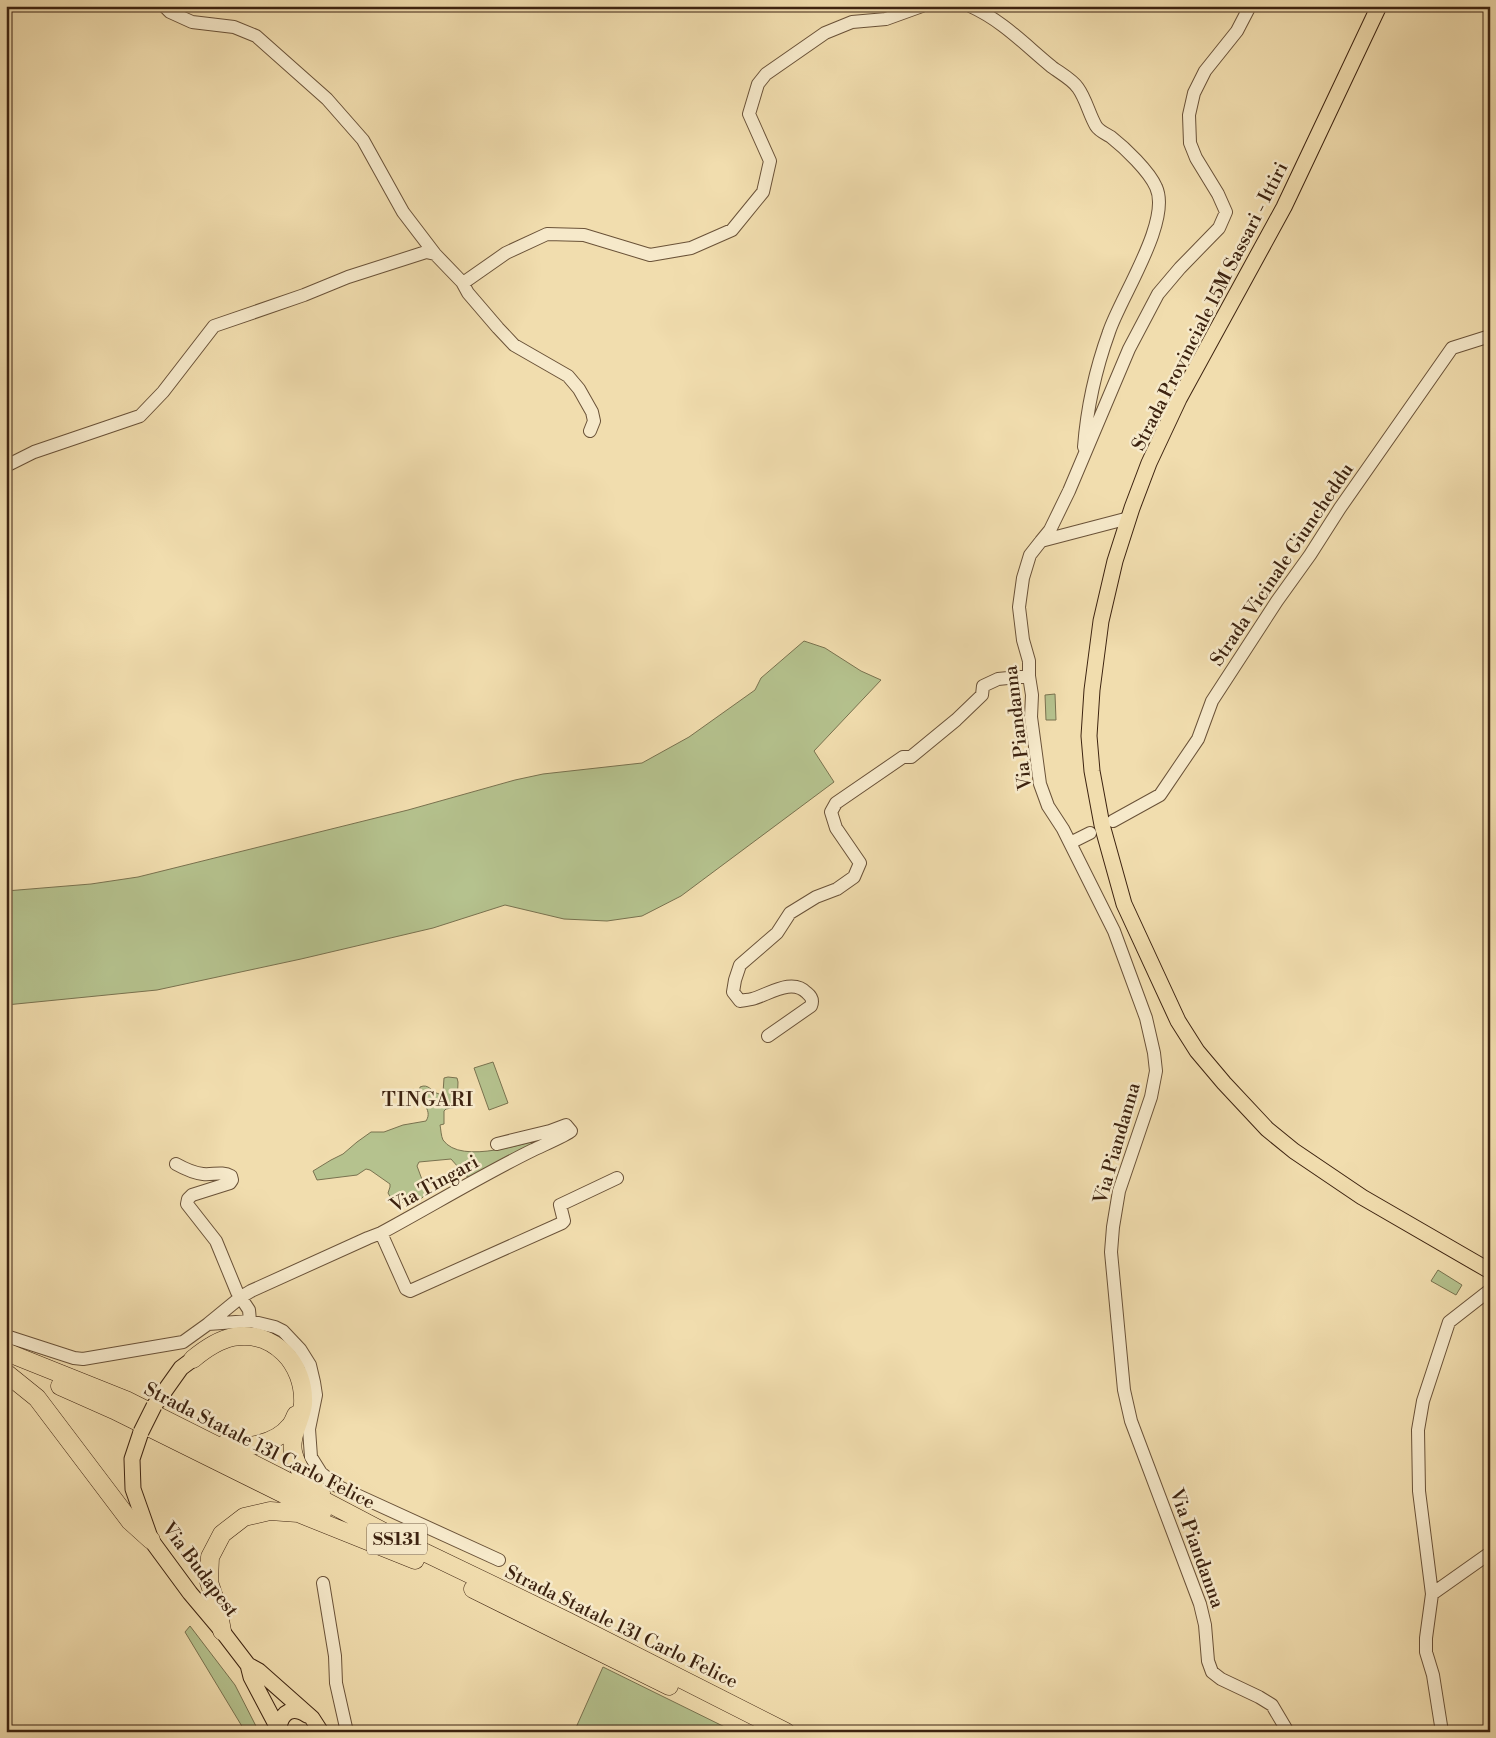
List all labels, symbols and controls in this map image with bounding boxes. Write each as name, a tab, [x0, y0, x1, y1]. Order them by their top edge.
street label: Strada Provinciale 15M Sassari - Ittiri	[1126, 158, 1293, 455]
street label: Strada Vicinale Giuncheddu	[1205, 458, 1359, 671]
street label: Via Piandanna	[998, 664, 1038, 792]
street label: Via Piandanna	[1088, 1079, 1146, 1208]
district label: TINGARI	[382, 1088, 474, 1113]
street label: Via Tingari	[385, 1150, 483, 1218]
street label: Strada Statale 131 Carlo Felice	[140, 1377, 379, 1515]
street label: Via Piandanna	[1164, 1484, 1230, 1612]
street label: Via Budapest	[156, 1517, 244, 1622]
road number: SS131	[367, 1524, 427, 1555]
street label: Strada Statale 131 Carlo Felice	[501, 1560, 742, 1694]

